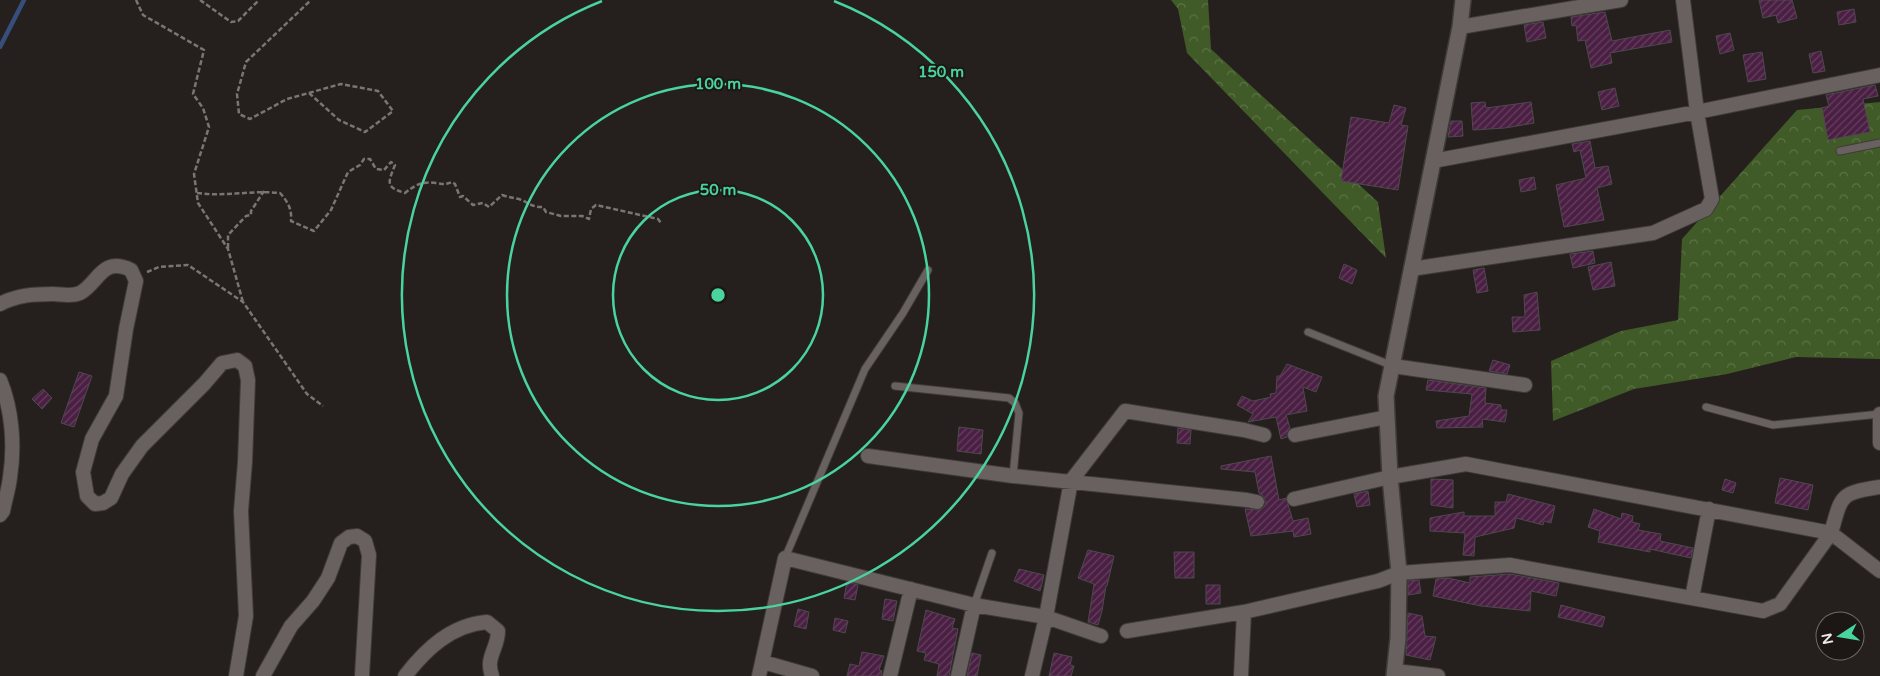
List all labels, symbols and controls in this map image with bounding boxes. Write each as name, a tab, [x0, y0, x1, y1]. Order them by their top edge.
text: 150 m	[918, 63, 964, 81]
text: 100 m	[695, 75, 741, 93]
text: 50 m	[700, 181, 736, 199]
centre of rings	[709, 286, 727, 304]
north arrow	[1815, 611, 1865, 661]
text: N	[1818, 631, 1837, 646]

